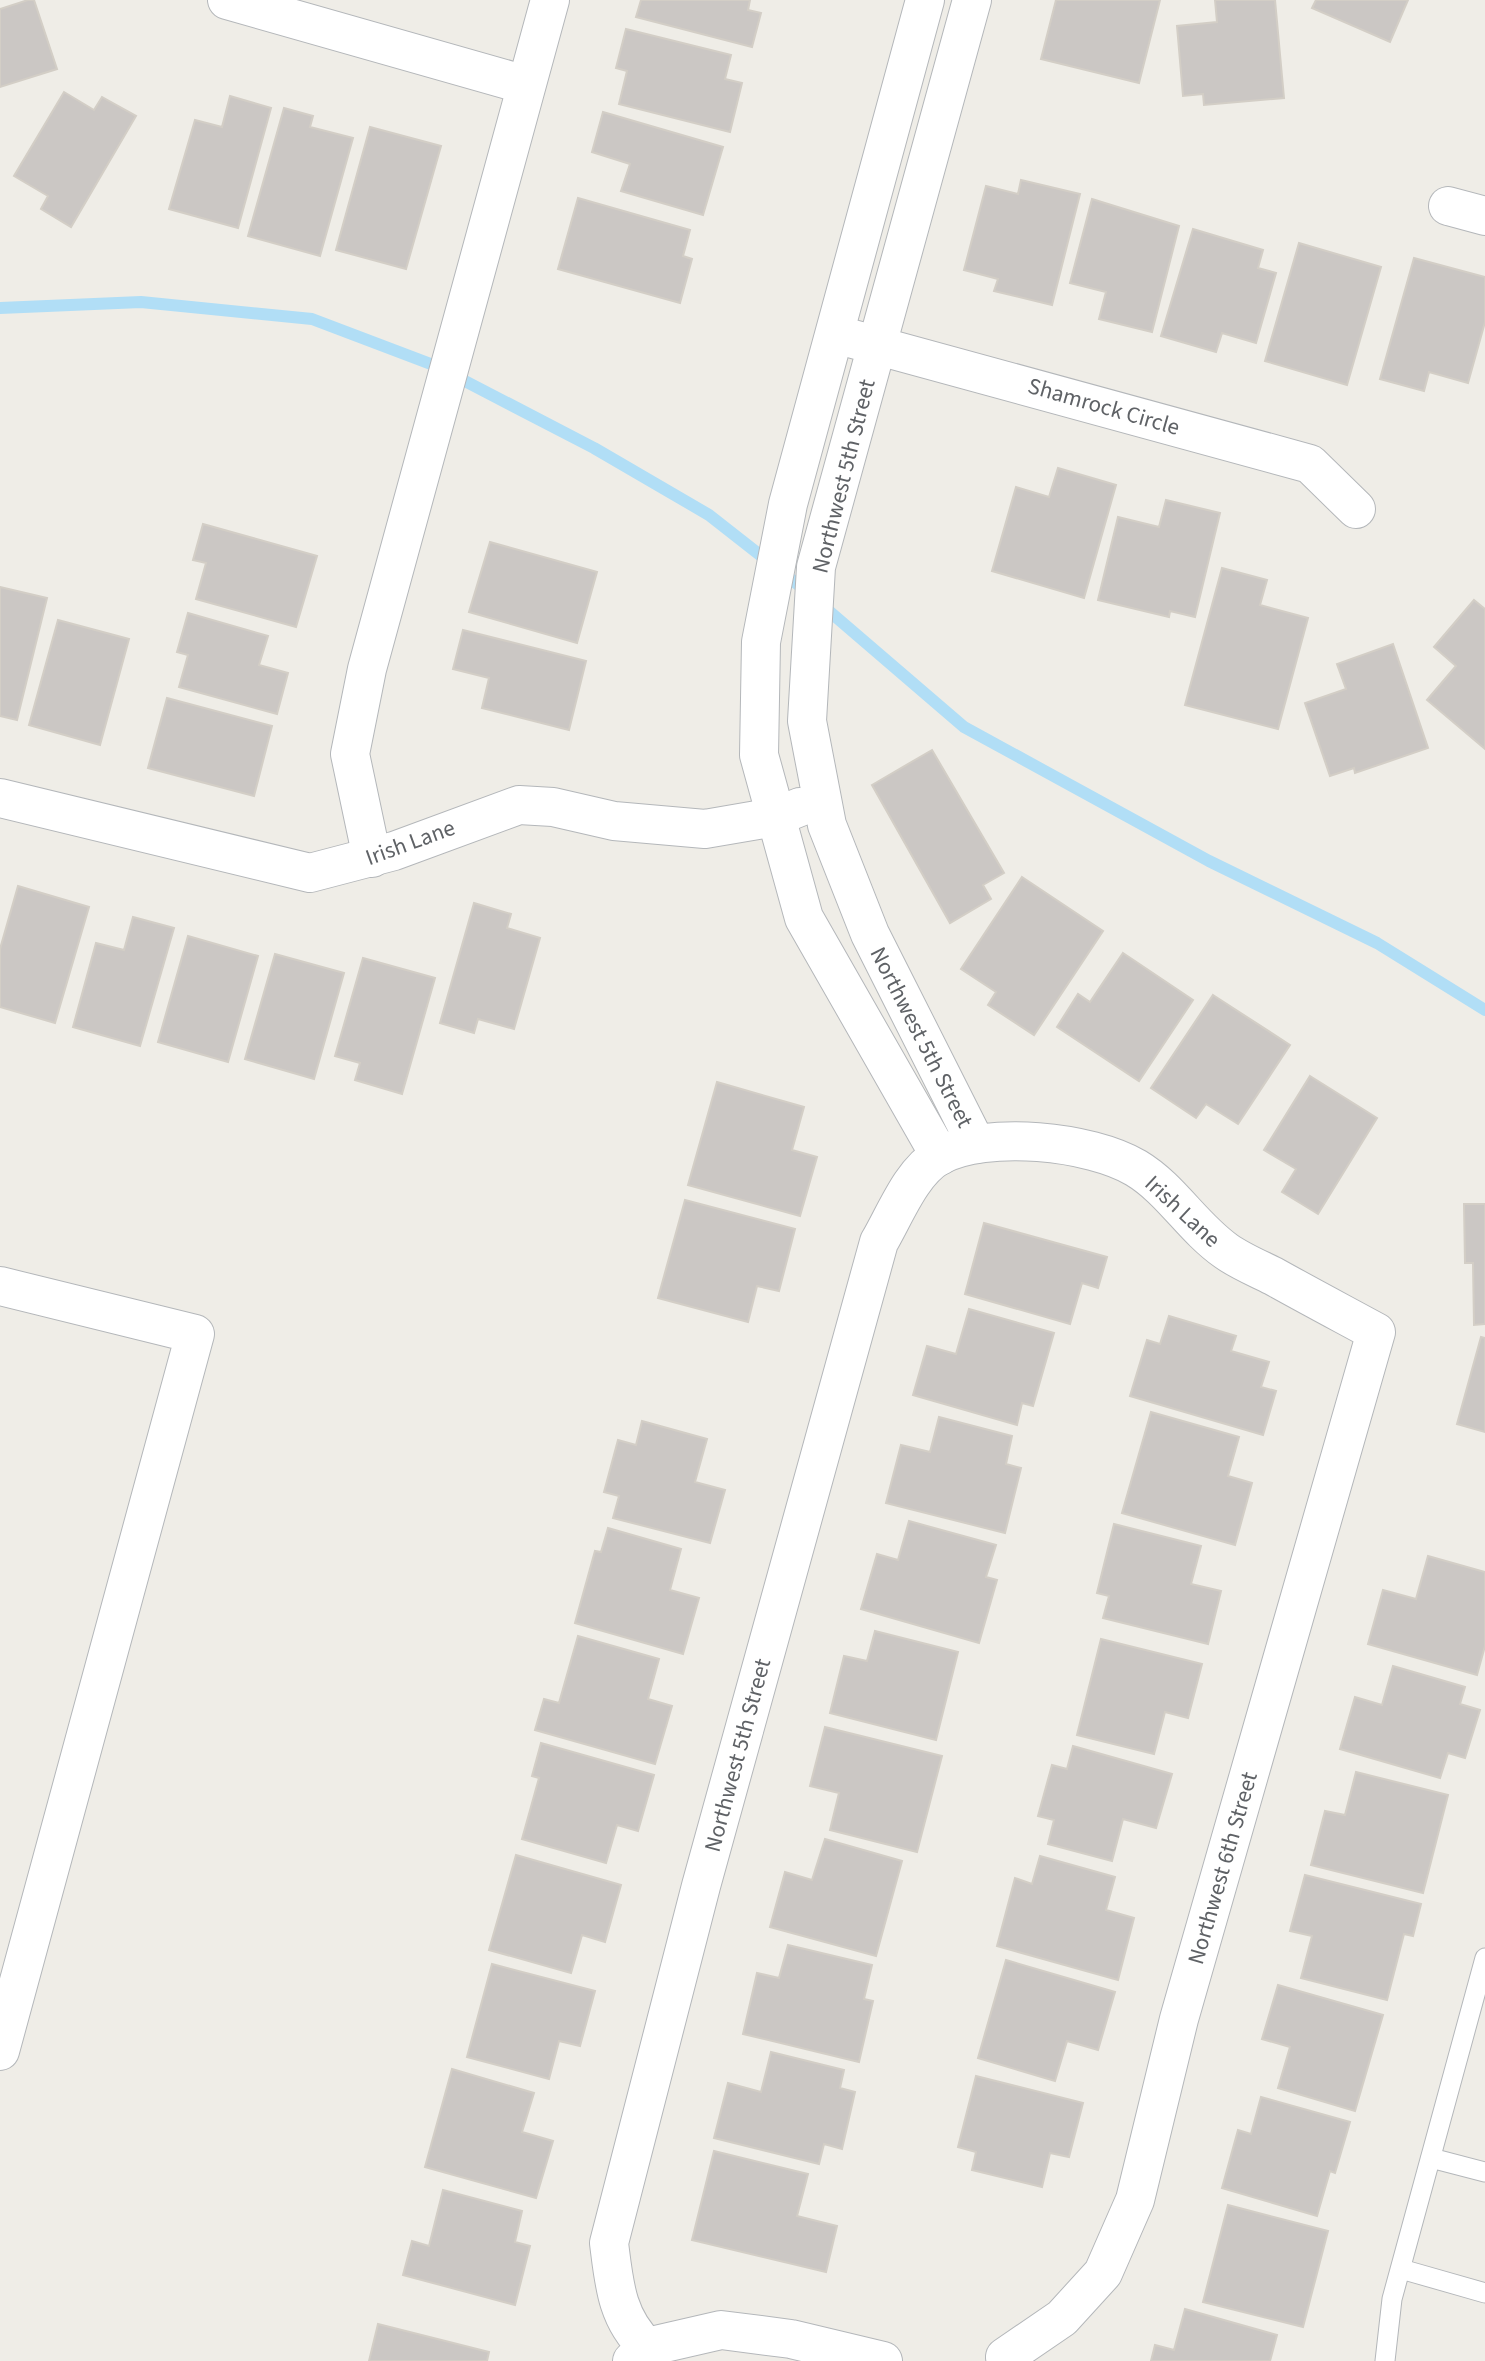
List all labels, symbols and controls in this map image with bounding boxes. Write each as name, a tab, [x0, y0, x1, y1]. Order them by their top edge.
street label: Shamrock Circle	[1024, 369, 1184, 444]
street label: Northwest 5th Street	[803, 375, 884, 577]
street label: Irish Lane	[361, 811, 460, 874]
street label: Northwest 5th Street	[862, 941, 982, 1134]
street label: Irish Lane	[1137, 1168, 1228, 1255]
street label: Northwest 5th Street	[696, 1655, 779, 1855]
street label: Northwest 6th Street	[1179, 1768, 1266, 1968]

